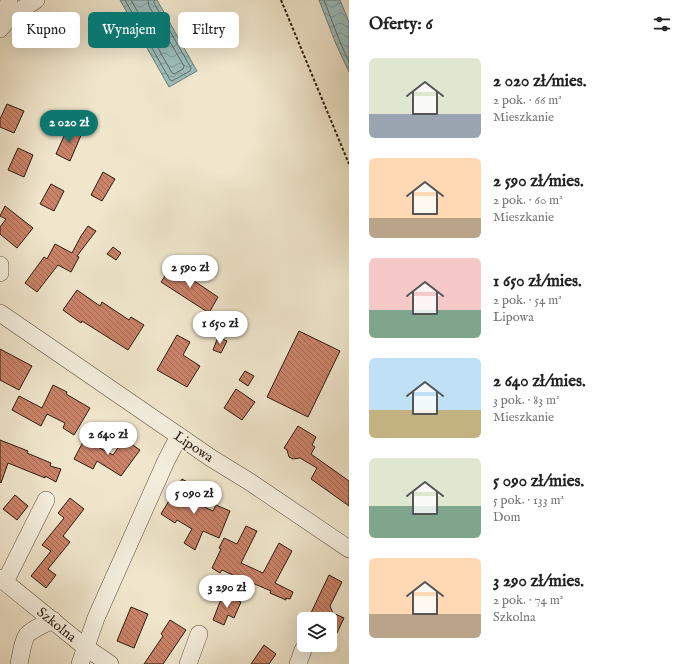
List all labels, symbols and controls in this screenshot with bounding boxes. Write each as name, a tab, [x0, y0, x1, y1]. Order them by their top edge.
chip: Kupno	[12, 12, 80, 48]
chip: Wynajem	[88, 12, 170, 48]
chip: Filtry	[178, 12, 239, 48]
icon: filters	[651, 13, 673, 35]
text: Oferty: 6	[369, 14, 433, 35]
text: 2 020 zł/mies.	[493, 71, 586, 92]
icon: home	[401, 74, 449, 122]
text: 2 pok. · 66 m²	[493, 92, 562, 109]
text: Mieszkanie	[493, 109, 554, 126]
pin: 2 020 zł	[28, 110, 110, 144]
text: 2 020 zł	[49, 114, 89, 131]
text: 2 590 zł/mies.	[493, 171, 584, 192]
icon: home	[401, 174, 449, 222]
text: 2 pok. · 60 m²	[493, 192, 563, 209]
text: Mieszkanie	[493, 209, 554, 226]
pin: 2 590 zł	[149, 255, 231, 289]
text: 2 590 zł	[171, 259, 209, 276]
text: 1 650 zł/mies.	[493, 271, 582, 292]
icon: home	[401, 274, 449, 322]
text: 2 pok. · 54 m²	[493, 292, 562, 309]
text: Lipowa	[493, 309, 534, 326]
pin: 1 650 zł	[179, 311, 261, 345]
text: 1 650 zł	[202, 315, 238, 332]
text: 2 640 zł/mies.	[493, 371, 586, 392]
icon: home	[401, 374, 449, 422]
text: 3 pok. · 83 m²	[493, 392, 560, 409]
text: Mieszkanie	[493, 409, 554, 426]
pin: 2 640 zł	[67, 422, 149, 456]
text: 2 640 zł	[88, 426, 128, 443]
street label: Lipowa	[170, 427, 217, 467]
text: 5 090 zł/mies.	[493, 471, 584, 492]
icon: home	[401, 474, 449, 522]
pin: 5 090 zł	[153, 481, 235, 515]
text: 5 090 zł	[175, 485, 213, 502]
text: 5 pok. · 133 m²	[493, 492, 564, 509]
text: Dom	[493, 509, 521, 526]
text: 3 290 zł/mies.	[493, 571, 584, 592]
icon: home	[401, 574, 449, 622]
pin: 3 290 zł	[186, 575, 268, 609]
text: 3 290 zł	[208, 579, 246, 596]
text: 2 pok. · 74 m²	[493, 592, 563, 609]
street label: Szkolna	[33, 603, 81, 647]
text: Szkolna	[493, 609, 536, 626]
map controls	[297, 612, 337, 652]
button: layers	[297, 612, 337, 652]

